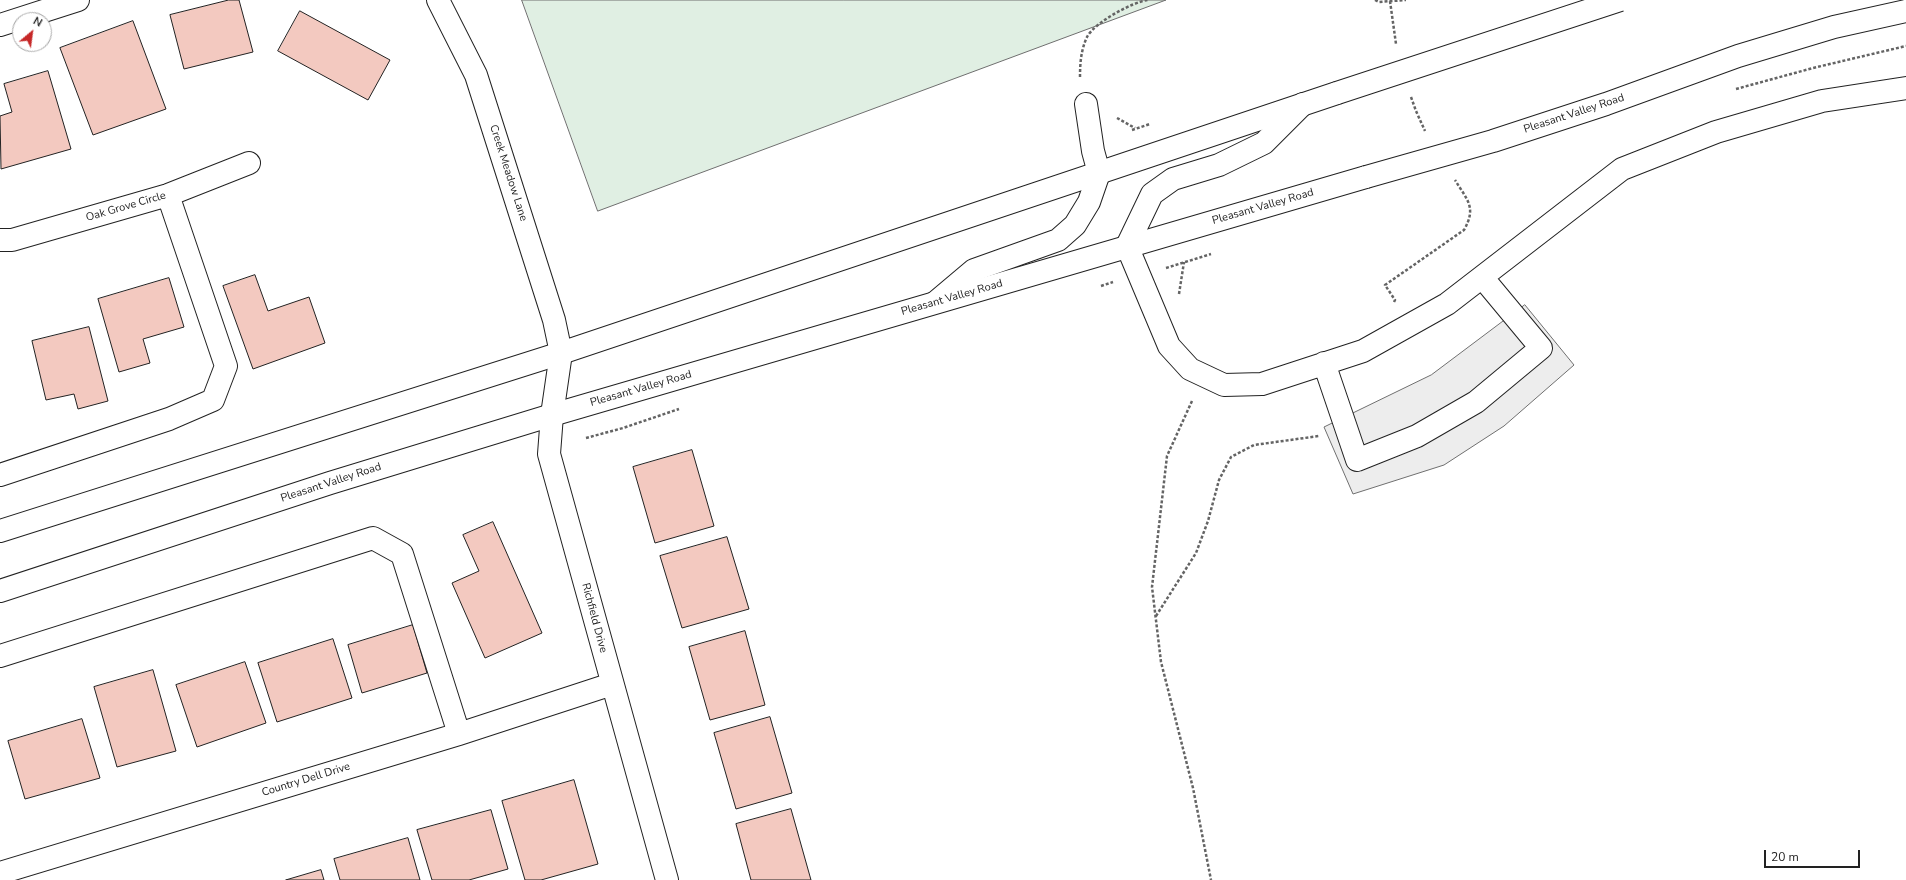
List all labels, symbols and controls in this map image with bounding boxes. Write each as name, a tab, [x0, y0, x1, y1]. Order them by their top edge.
north arrow	[12, 12, 52, 52]
text: N	[30, 13, 45, 30]
street label: Pleasant Valley Road	[1522, 92, 1626, 136]
street label: Creek Meadow Lane	[486, 123, 530, 223]
street label: Pleasant Valley Road	[1211, 186, 1315, 228]
street label: Oak Grove Circle	[84, 189, 168, 225]
street label: Pleasant Valley Road	[900, 277, 1004, 319]
street label: Pleasant Valley Road	[589, 368, 693, 410]
street label: Pleasant Valley Road	[279, 461, 383, 505]
street label: Richfield Drive	[578, 582, 610, 654]
street label: Country Dell Drive	[260, 760, 352, 800]
scale bar	[1766, 842, 1862, 868]
text: 20 m	[1771, 849, 1799, 865]

